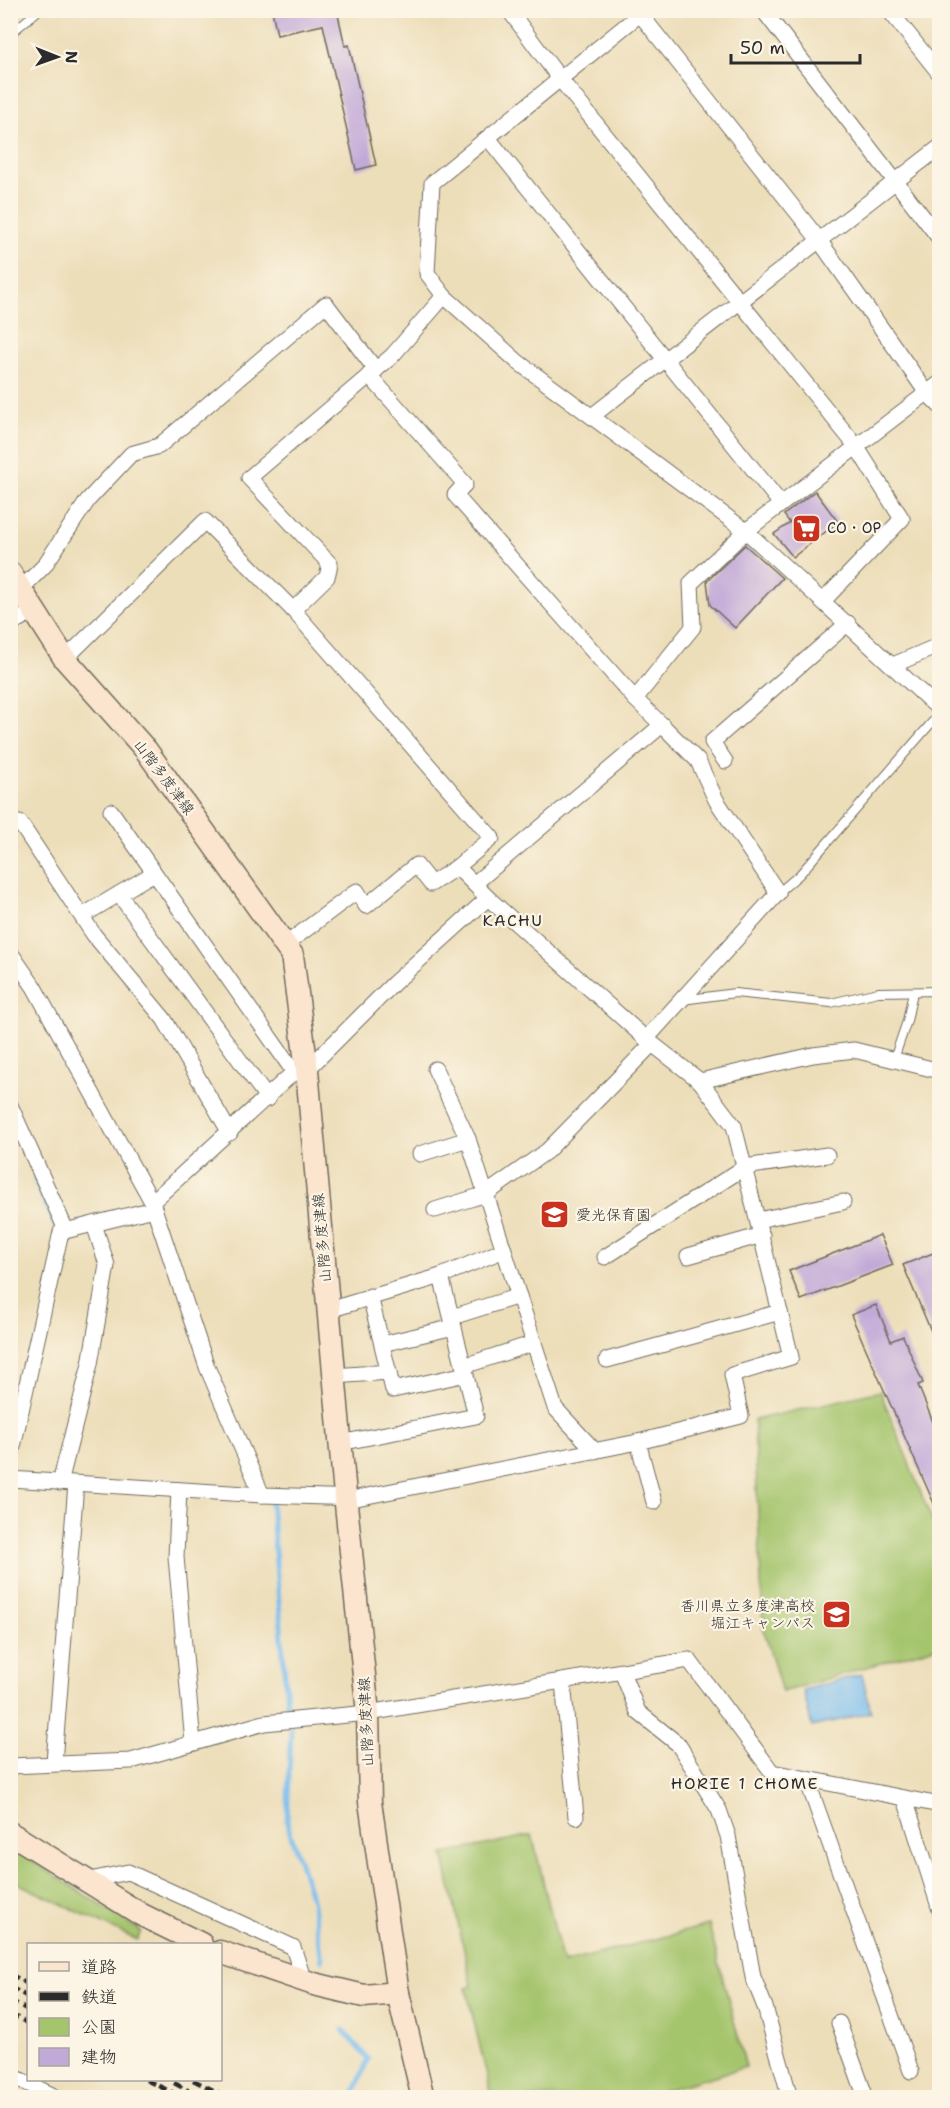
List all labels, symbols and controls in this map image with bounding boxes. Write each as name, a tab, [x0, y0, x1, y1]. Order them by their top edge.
north arrow	[27, 27, 87, 87]
scale bar	[731, 27, 860, 65]
text: 50 m	[740, 36, 785, 60]
text: N	[61, 51, 82, 64]
supermarket icon: CO・OP	[790, 512, 822, 544]
place label: CO・OP	[827, 518, 881, 538]
street label: 山階多度津線	[129, 735, 199, 819]
district label: KACHU	[483, 910, 543, 931]
street label: 山階多度津線	[308, 1192, 336, 1284]
school or university icon: 愛光保育園	[539, 1199, 571, 1231]
place label: 愛光保育園	[576, 1205, 651, 1225]
place label: 香川県立多度津高校 堀江キャンパス	[680, 1596, 815, 1633]
school or university icon: 香川県立多度津高校 堀江キャンパス	[820, 1599, 852, 1631]
street label: 山階多度津線	[354, 1677, 378, 1767]
district label: HORIE 1 CHOME	[671, 1773, 819, 1794]
legend	[27, 1943, 222, 2081]
text: 道路	[81, 1955, 117, 1979]
text: 鉄道	[81, 1985, 117, 2009]
text: 公園	[81, 2015, 117, 2039]
text: 建物	[81, 2045, 117, 2069]

